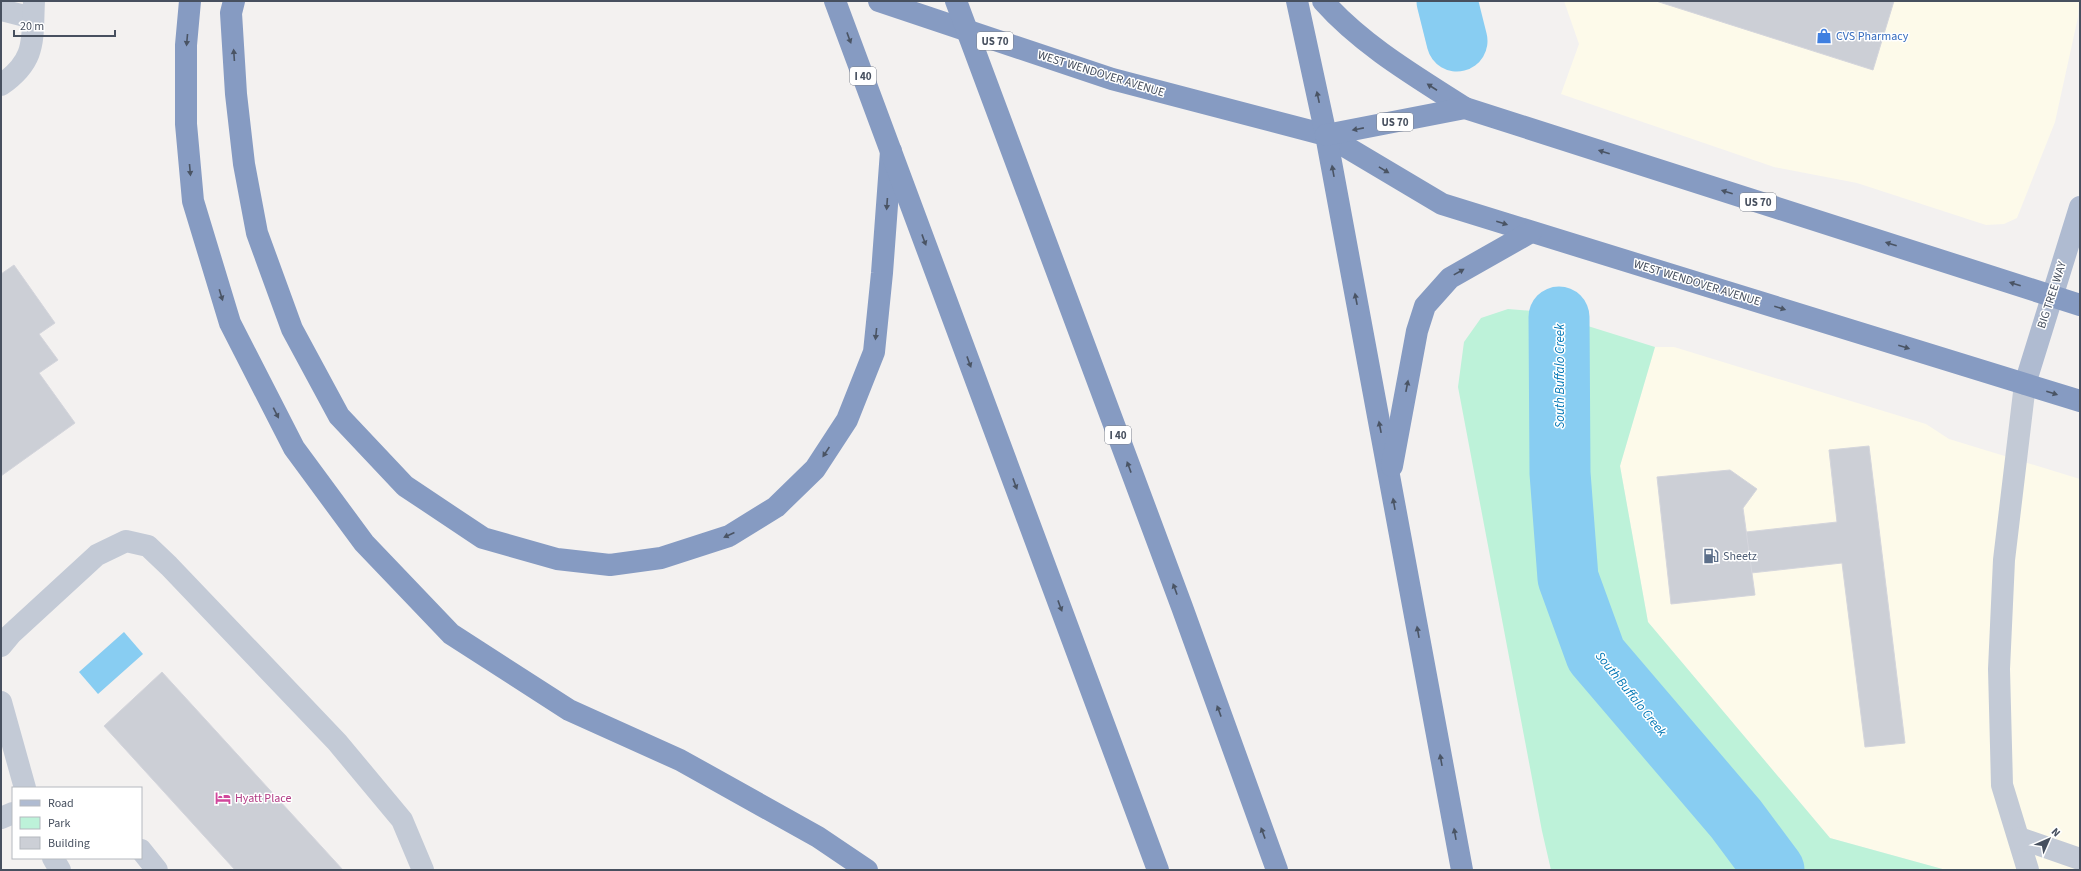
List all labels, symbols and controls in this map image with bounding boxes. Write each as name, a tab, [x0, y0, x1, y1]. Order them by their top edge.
scale bar	[14, 12, 115, 38]
text: 20 m	[20, 18, 44, 35]
shop icon: CVS Pharmacy	[1815, 27, 1833, 45]
place label: CVS Pharmacy	[1836, 28, 1909, 45]
one-way arrow	[846, 32, 852, 44]
road number: US 70	[977, 32, 1013, 50]
one-way arrow	[183, 34, 190, 46]
street label: WEST WENDOVER AVENUE	[1035, 47, 1167, 101]
one-way arrow	[230, 49, 237, 61]
road number: I 40	[850, 67, 876, 85]
one-way arrow	[1426, 83, 1438, 90]
one-way arrow	[1314, 91, 1320, 104]
road number: US 70	[1377, 113, 1413, 131]
one-way arrow	[1352, 127, 1364, 133]
one-way arrow	[1597, 149, 1609, 155]
one-way arrow	[187, 164, 194, 176]
one-way arrow	[1329, 165, 1335, 177]
one-way arrow	[1378, 166, 1390, 173]
one-way arrow	[1721, 189, 1733, 195]
road number: US 70	[1740, 193, 1776, 211]
one-way arrow	[884, 198, 891, 210]
one-way arrow	[1496, 220, 1508, 226]
one-way arrow	[921, 235, 927, 247]
one-way arrow	[1885, 241, 1897, 247]
street label: WEST WENDOVER AVENUE	[1631, 256, 1763, 310]
street label: BIG TREE WAY	[2033, 259, 2071, 331]
one-way arrow	[1453, 269, 1465, 276]
one-way arrow	[2009, 281, 2021, 287]
one-way arrow	[218, 290, 224, 302]
one-way arrow	[1353, 293, 1359, 305]
one-way arrow	[1775, 305, 1787, 311]
water label: South Buffalo Creek	[1551, 323, 1569, 428]
one-way arrow	[873, 328, 879, 340]
one-way arrow	[1899, 344, 1911, 350]
one-way arrow	[967, 357, 973, 369]
one-way arrow	[1405, 380, 1411, 392]
one-way arrow	[2047, 390, 2059, 396]
one-way arrow	[273, 407, 279, 419]
one-way arrow	[1377, 421, 1383, 433]
road number: I 40	[1105, 426, 1131, 444]
one-way arrow	[822, 447, 830, 457]
one-way arrow	[1126, 461, 1132, 473]
one-way arrow	[1012, 478, 1018, 490]
one-way arrow	[1391, 498, 1397, 511]
one-way arrow	[723, 532, 734, 538]
fuel station icon: Sheetz	[1702, 547, 1720, 565]
place label: Sheetz	[1723, 548, 1757, 565]
one-way arrow	[1171, 582, 1177, 594]
one-way arrow	[1057, 600, 1063, 612]
one-way arrow	[1415, 626, 1421, 638]
water label: South Buffalo Creek	[1591, 648, 1671, 741]
one-way arrow	[1216, 705, 1222, 717]
one-way arrow	[1438, 754, 1444, 766]
legend	[12, 787, 142, 859]
hotel icon: Hyatt Place	[214, 789, 232, 807]
place label: Hyatt Place	[235, 790, 291, 807]
text: Road	[48, 795, 74, 812]
text: Park	[48, 815, 70, 832]
north arrow	[2029, 819, 2069, 859]
text: N	[2048, 824, 2064, 840]
one-way arrow	[1260, 827, 1266, 839]
one-way arrow	[1452, 828, 1458, 840]
text: Building	[48, 835, 90, 852]

